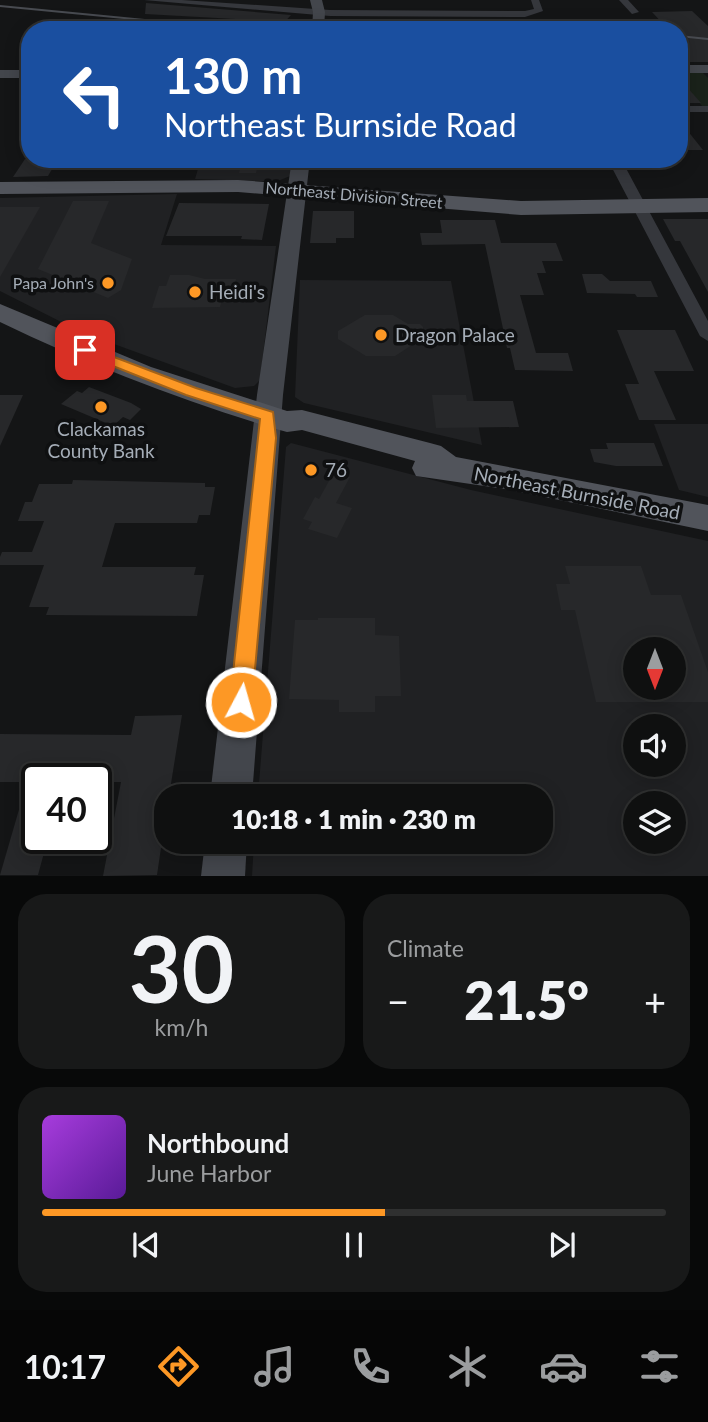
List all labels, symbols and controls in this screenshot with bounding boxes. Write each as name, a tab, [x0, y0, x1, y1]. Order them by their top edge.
text: 130 m	[164, 46, 302, 104]
icon: left	[49, 49, 140, 140]
text: Northeast Burnside Road	[164, 105, 517, 144]
street label: Northeast Division Street	[265, 177, 444, 212]
place label: Papa John's	[13, 273, 94, 292]
marker: Papa John's	[100, 275, 116, 291]
place label: Heidi's	[209, 280, 265, 303]
marker: Heidi's	[187, 284, 203, 300]
pin	[55, 320, 115, 380]
place label: Dragon Palace	[395, 323, 515, 346]
marker: Dragon Palace	[373, 327, 389, 343]
icon: arrive	[66, 331, 104, 369]
marker: Clackamas County Bank	[93, 399, 109, 415]
place label: Clackamas County Bank	[47, 417, 155, 462]
place label: 76	[325, 458, 347, 481]
street label: Northeast Burnside Road	[472, 461, 682, 524]
marker: 76	[303, 462, 319, 478]
north arrow	[623, 637, 686, 700]
map controls	[623, 637, 686, 854]
position arrow	[204, 665, 278, 739]
button: sound	[623, 714, 686, 777]
speed limit sign: 40	[21, 763, 112, 854]
button: layers	[623, 791, 686, 854]
text: 10:18 · 1 min · 230 m	[231, 803, 476, 835]
text: 30	[129, 913, 234, 1022]
text: Climate	[387, 934, 464, 962]
text: 21.5°	[464, 969, 589, 1031]
text: −	[387, 978, 409, 1024]
text: +	[644, 978, 666, 1024]
text: km/h	[155, 1013, 208, 1041]
text: Northbound	[147, 1127, 289, 1159]
text: June Harbor	[147, 1159, 271, 1187]
icon: previous	[127, 1226, 165, 1264]
icon: pause	[335, 1226, 373, 1264]
icon: next	[543, 1226, 581, 1264]
icon: directions	[154, 1342, 203, 1391]
icon: music	[250, 1342, 299, 1391]
icon: phone	[346, 1342, 395, 1391]
icon: climate	[443, 1342, 492, 1391]
icon: car	[539, 1342, 588, 1391]
icon: filters	[635, 1342, 684, 1391]
text: 10:17	[24, 1347, 106, 1386]

